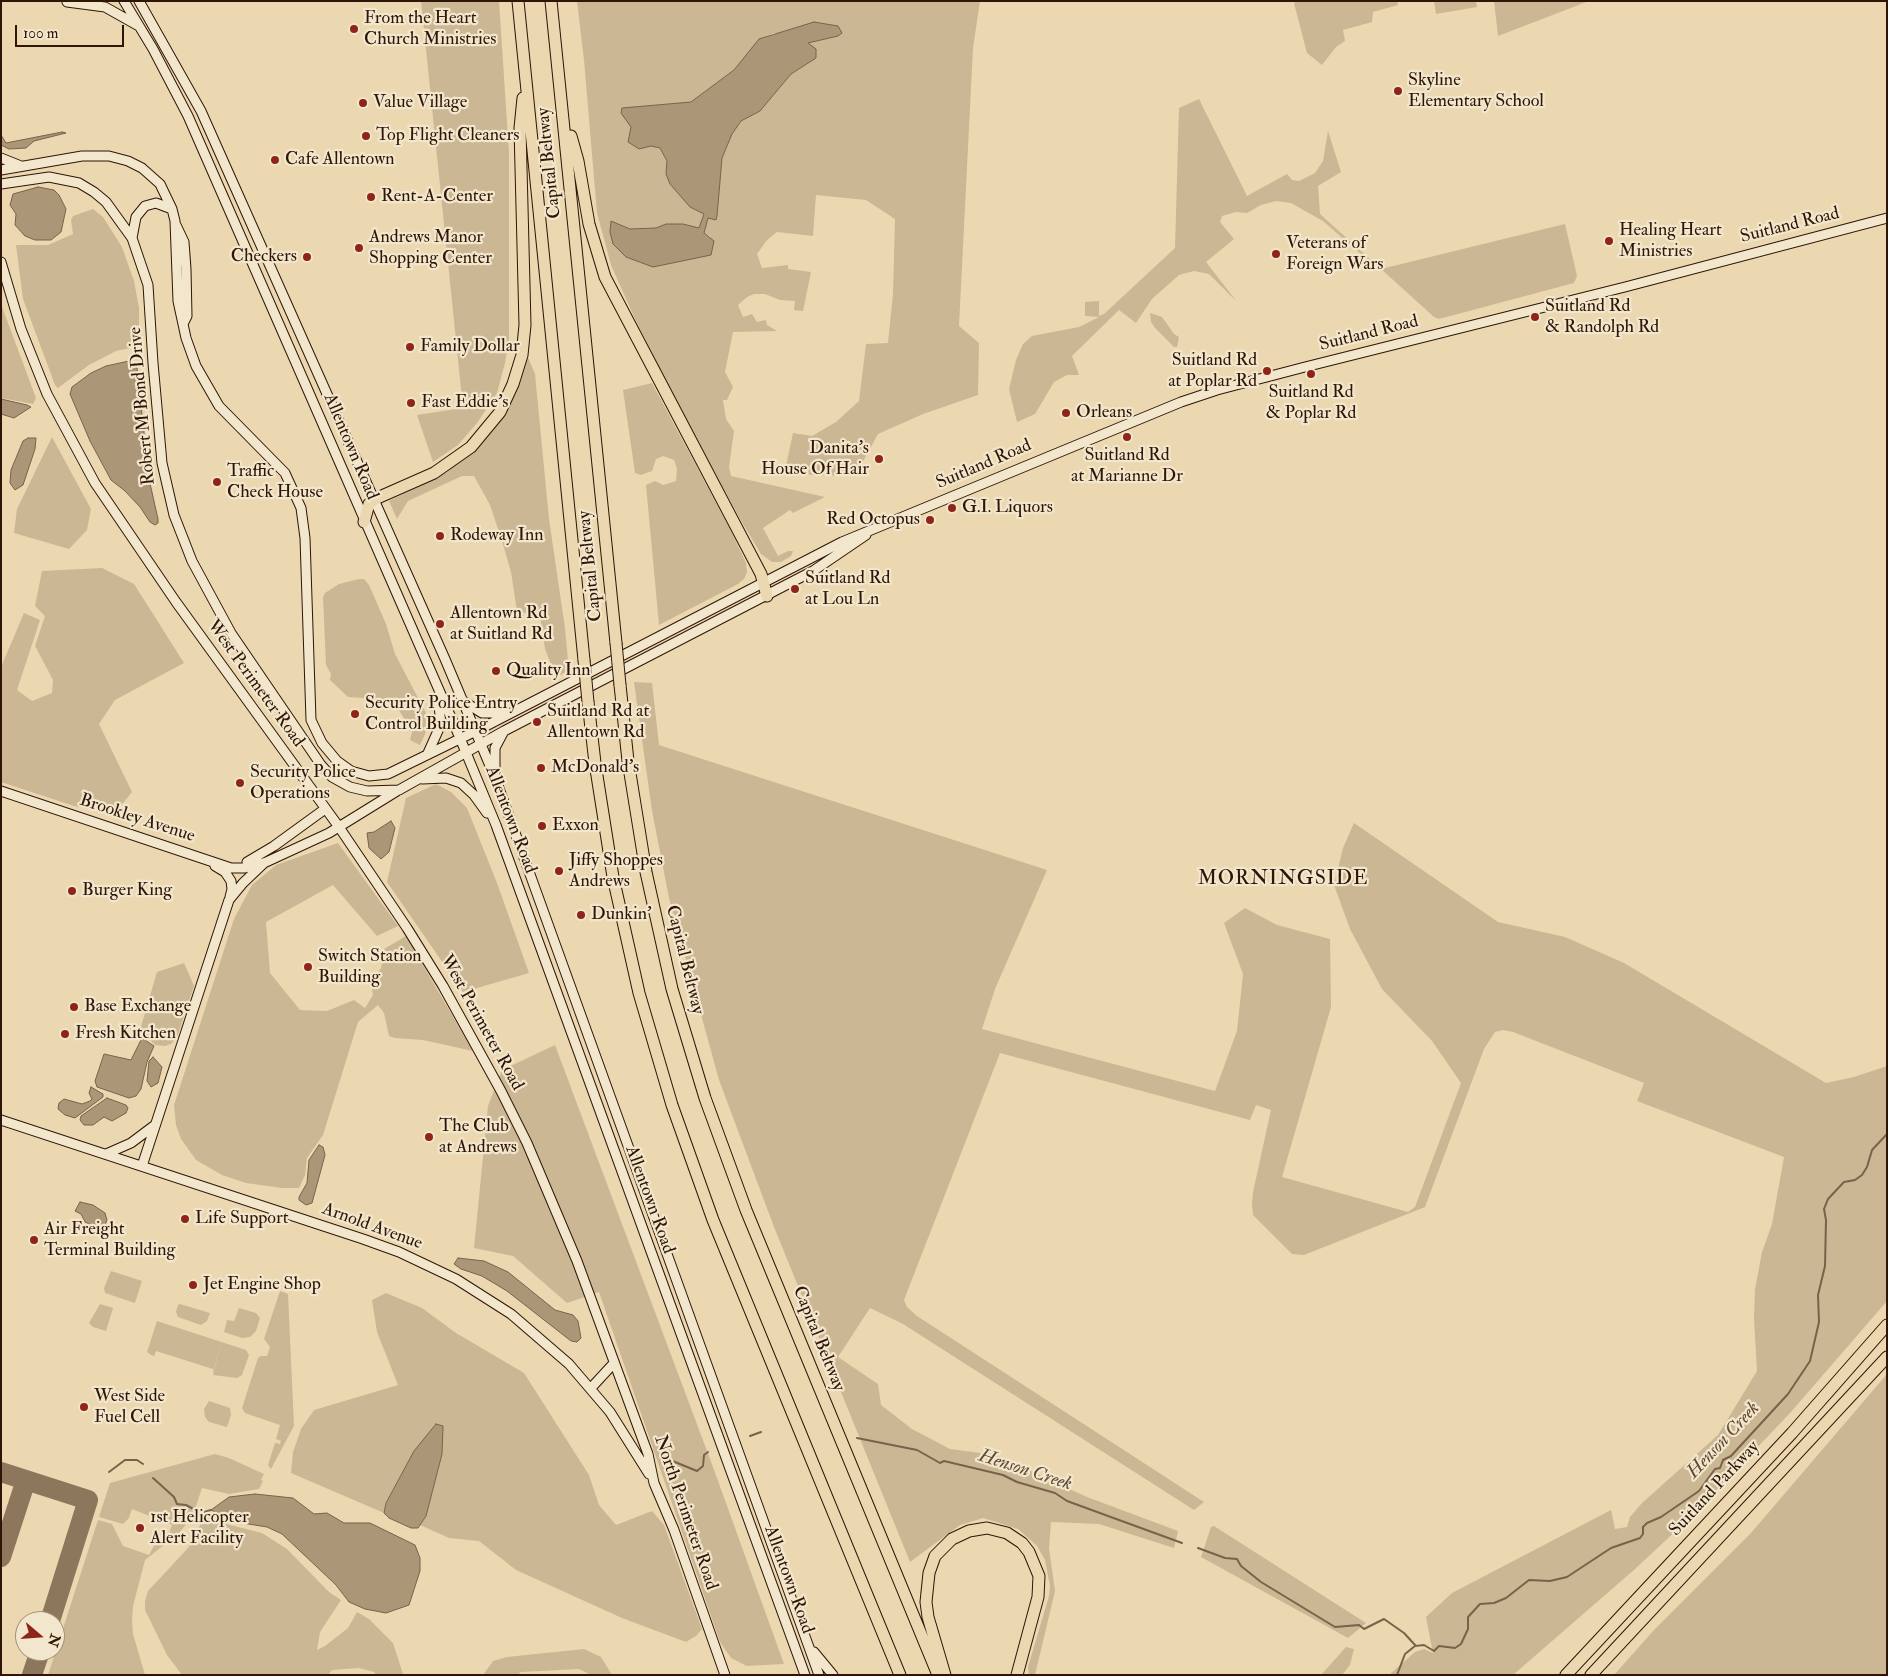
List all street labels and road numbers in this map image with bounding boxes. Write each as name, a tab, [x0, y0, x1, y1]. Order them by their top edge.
street label: Capital Beltway	[533, 106, 567, 220]
street label: Suitland Road	[1738, 203, 1842, 249]
street label: Suitland Road	[1317, 311, 1421, 357]
street label: Robert M Bond Drive	[125, 326, 161, 486]
street label: Allentown Road	[318, 391, 382, 503]
street label: Suitland Road	[933, 435, 1035, 495]
street label: Capital Beltway	[574, 509, 608, 623]
street label: West Perimeter Road	[202, 616, 308, 752]
street label: Allentown Road	[480, 763, 540, 877]
street label: Brookley Avenue	[77, 790, 197, 848]
street label: Capital Beltway	[660, 903, 708, 1017]
street label: West Perimeter Road	[435, 951, 527, 1095]
street label: Allentown Road	[619, 1143, 679, 1257]
street label: Arnold Avenue	[319, 1199, 425, 1255]
street label: Capital Beltway	[787, 1283, 849, 1395]
street label: North Perimeter Road	[648, 1433, 722, 1593]
street label: Suitland Parkway	[1665, 1437, 1765, 1541]
street label: Allentown Road	[758, 1523, 818, 1637]

